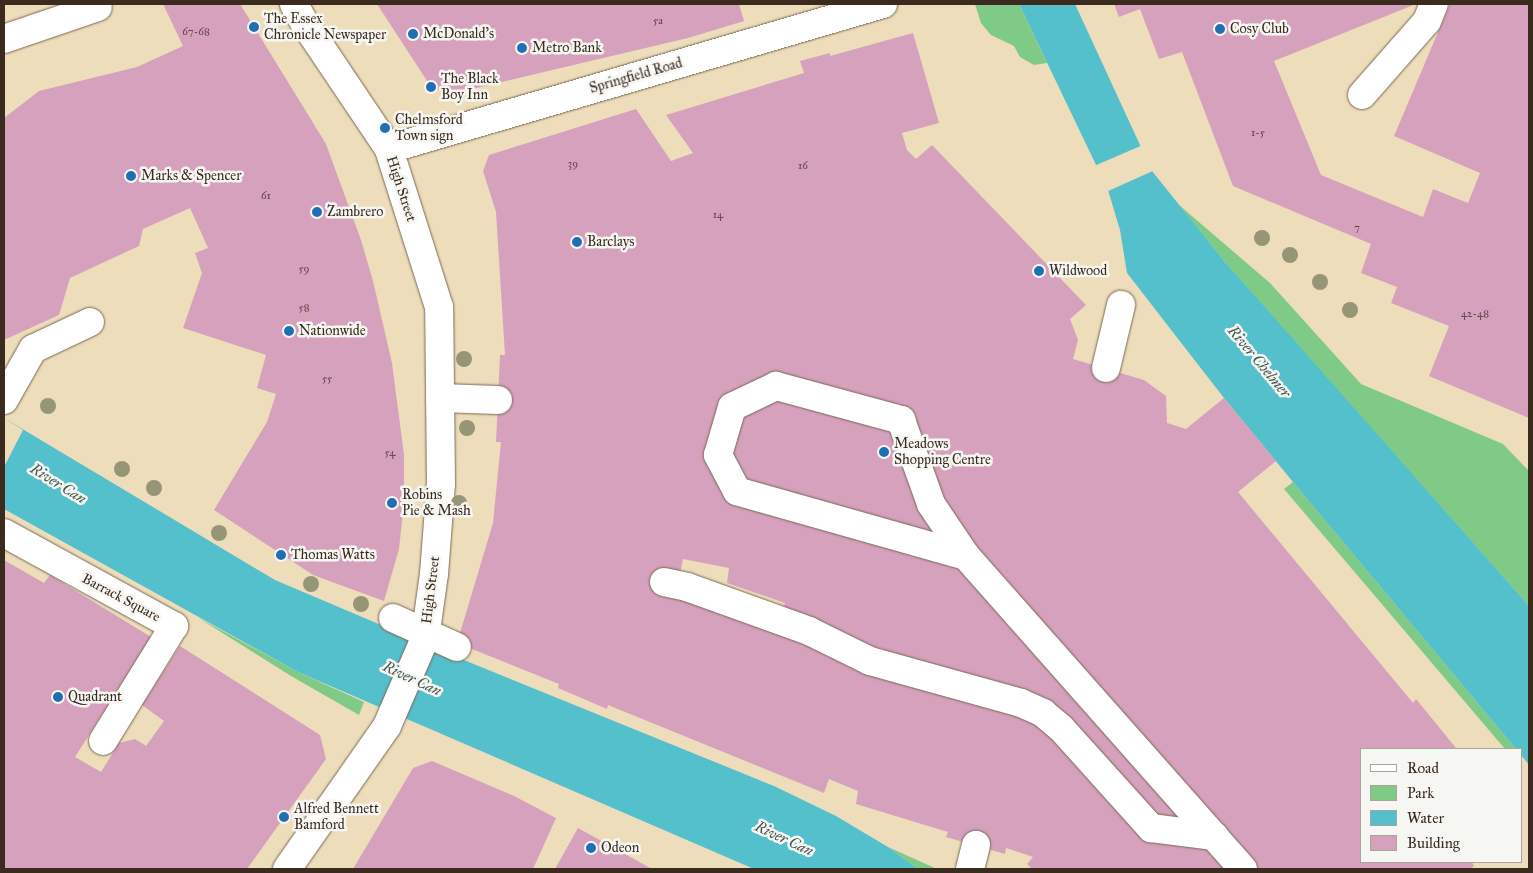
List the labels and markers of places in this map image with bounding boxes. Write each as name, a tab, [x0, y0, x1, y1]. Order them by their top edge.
place label: The Essex Chronicle Newspaper	[264, 11, 386, 44]
marker: The Essex Chronicle Newspaper	[248, 21, 260, 33]
place label: Cosy Club	[1230, 21, 1289, 37]
marker: Cosy Club	[1214, 23, 1226, 35]
place label: McDonald's	[423, 26, 494, 42]
marker: McDonald's	[407, 28, 419, 40]
place label: Metro Bank	[532, 40, 602, 56]
marker: Metro Bank	[516, 42, 528, 54]
place label: The Black Boy Inn	[441, 71, 499, 104]
marker: The Black Boy Inn	[425, 81, 437, 93]
place label: Chelmsford Town sign	[395, 112, 463, 144]
marker: Chelmsford Town sign	[379, 122, 391, 134]
place label: Marks & Spencer	[141, 168, 241, 184]
marker: Marks & Spencer	[125, 170, 137, 182]
place label: Zambrero	[327, 204, 383, 220]
marker: Zambrero	[311, 206, 323, 218]
place label: Barclays	[587, 234, 634, 250]
marker: Barclays	[571, 236, 583, 248]
place label: Wildwood	[1049, 263, 1107, 279]
marker: Wildwood	[1033, 265, 1045, 277]
place label: Nationwide	[299, 323, 366, 339]
marker: Nationwide	[283, 325, 295, 337]
place label: Meadows Shopping Centre	[894, 436, 991, 468]
marker: Meadows Shopping Centre	[878, 446, 890, 458]
place label: Robins Pie & Mash	[402, 487, 471, 520]
marker: Robins Pie & Mash	[386, 497, 398, 509]
place label: Thomas Watts	[291, 547, 375, 563]
marker: Thomas Watts	[275, 549, 287, 561]
place label: Quadrant	[68, 689, 122, 705]
marker: Quadrant	[52, 691, 64, 703]
place label: Alfred Bennett Bamford	[294, 801, 379, 834]
marker: Alfred Bennett Bamford	[278, 811, 290, 823]
place label: Odeon	[601, 840, 639, 856]
marker: Odeon	[585, 842, 597, 854]

